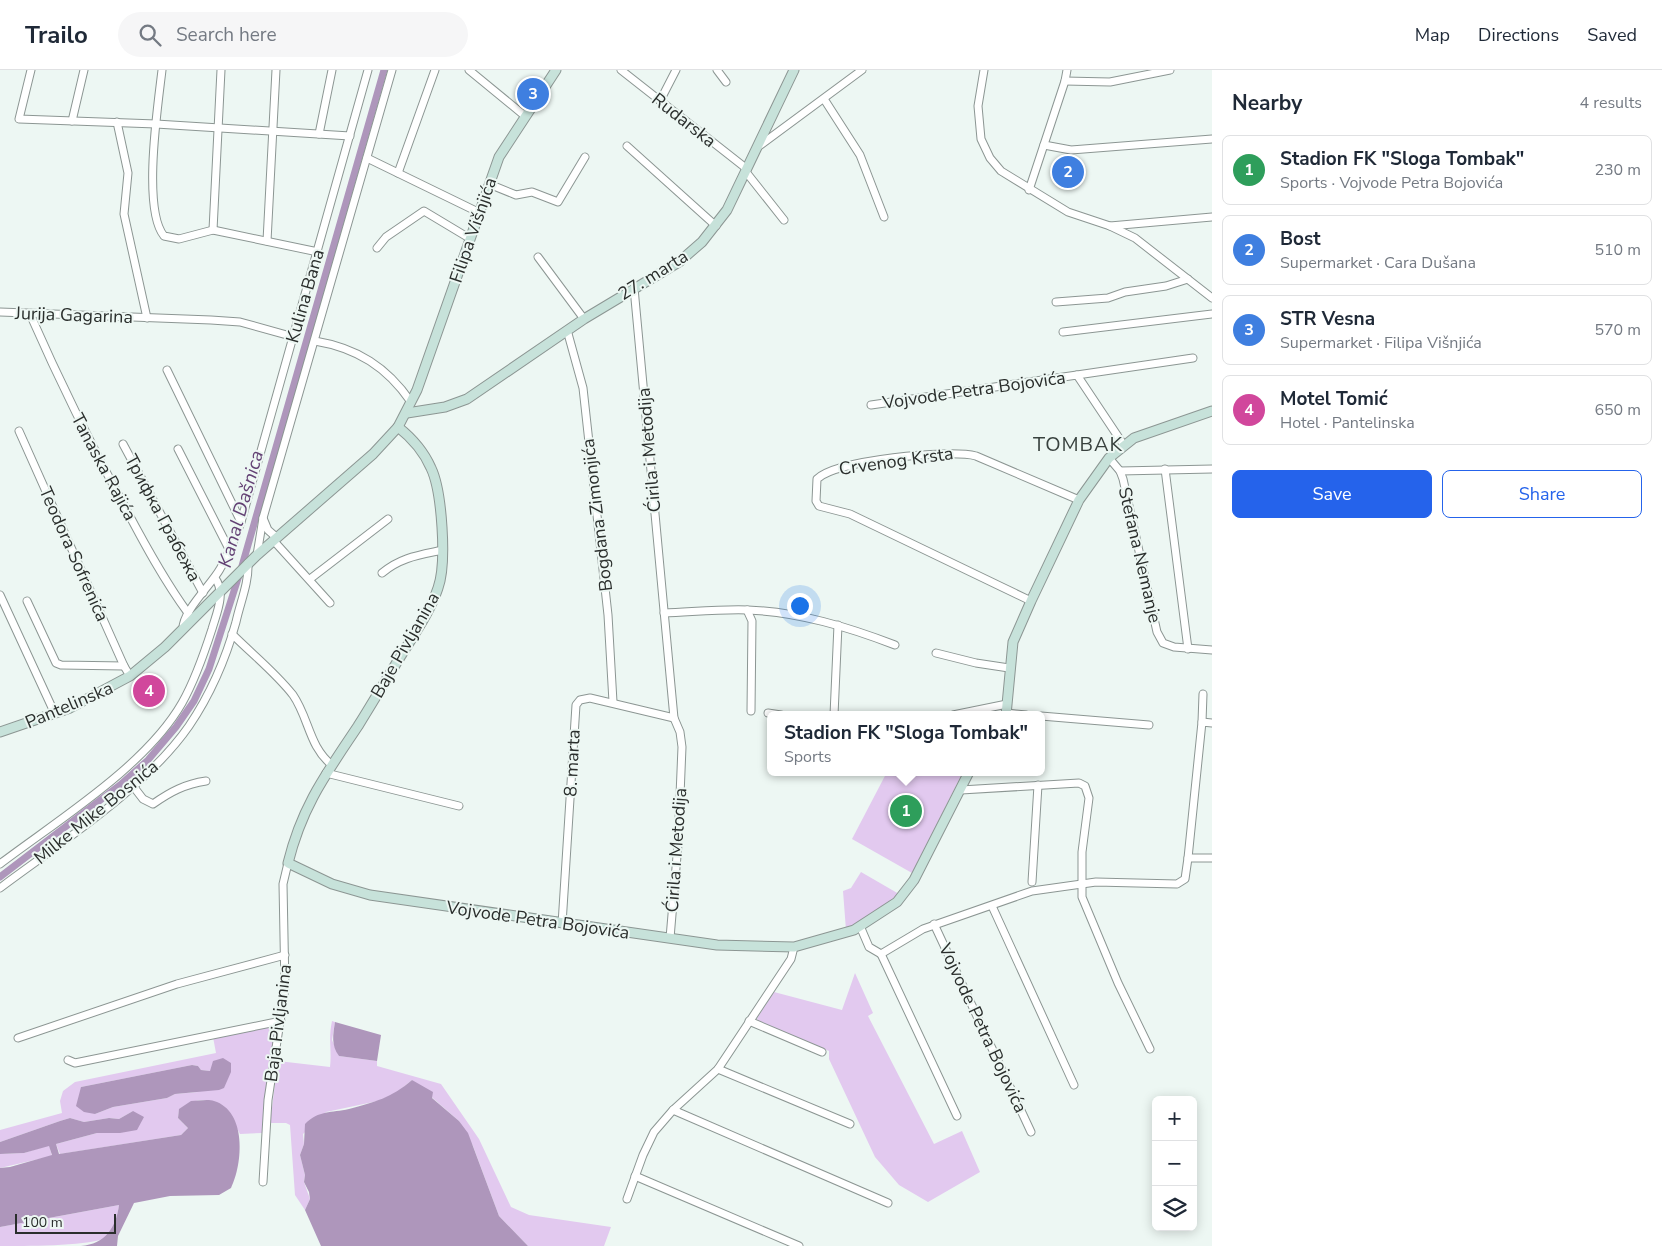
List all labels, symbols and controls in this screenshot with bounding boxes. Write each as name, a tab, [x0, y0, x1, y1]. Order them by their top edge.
search box	[118, 12, 468, 57]
text: Trailo	[25, 19, 88, 51]
icon: search	[136, 21, 164, 49]
text: Search here	[176, 22, 277, 48]
text: Map	[1415, 23, 1450, 47]
text: Directions	[1478, 23, 1559, 47]
text: Saved	[1587, 23, 1637, 47]
pin: 3	[517, 75, 549, 113]
street label: Rudarska	[647, 87, 721, 153]
text: Nearby	[1232, 89, 1302, 117]
text: 4 results	[1580, 92, 1642, 114]
text: Stadion FK "Sloga Tombak"	[1280, 146, 1524, 172]
pin: 2	[1052, 153, 1084, 191]
text: 1	[1244, 159, 1254, 181]
text: 230 m	[1594, 159, 1641, 181]
text: Sports · Vojvode Petra Bojovića	[1280, 172, 1503, 194]
street label: Filipa Višnjića	[444, 174, 502, 286]
text: Bost	[1280, 226, 1321, 252]
text: 2	[1244, 239, 1254, 261]
text: 510 m	[1594, 239, 1641, 261]
street label: 27. marta	[614, 244, 692, 306]
street label: Kulina Bana	[280, 246, 330, 346]
text: Supermarket · Cara Dušana	[1280, 252, 1476, 274]
street label: Jurija Gagarina	[14, 301, 133, 329]
text: STR Vesna	[1280, 306, 1375, 332]
text: 3	[1244, 319, 1254, 341]
text: 570 m	[1594, 319, 1641, 341]
text: Supermarket · Filipa Višnjića	[1280, 332, 1482, 354]
street label: Vojvode Petra Bojovića	[880, 365, 1067, 415]
text: Motel Tomić	[1280, 386, 1388, 412]
street label: Ćirila i Metodija	[632, 387, 666, 513]
text: 4	[1244, 399, 1254, 421]
text: 650 m	[1594, 399, 1641, 421]
street label: Tanaska Rajića	[66, 409, 142, 525]
text: Hotel · Pantelinska	[1280, 412, 1415, 434]
district label: TOMBAK	[1033, 431, 1123, 458]
street label: Bogdana Zimonjića	[576, 437, 618, 593]
street label: Crvenog Krsta	[837, 441, 955, 481]
water label: Kanal Dašnica	[212, 447, 270, 571]
street label: Трифка Грабежа	[119, 450, 207, 586]
button: Save	[1232, 470, 1432, 518]
button: Share	[1442, 470, 1642, 518]
street label: Teodora Sofrenića	[34, 483, 114, 625]
street label: Stefana Nemanje	[1113, 485, 1167, 625]
street label: Baje Pivljanina	[365, 588, 445, 702]
your location	[787, 593, 813, 619]
pin: 4	[133, 672, 165, 710]
street label: Pantelinska	[21, 676, 117, 734]
popup	[767, 711, 1045, 776]
text: Stadion FK "Sloga Tombak"	[784, 720, 1028, 746]
street label: 8. marta	[558, 729, 586, 797]
text: Sports	[784, 746, 831, 768]
street label: Milke Mike Bosnića	[29, 754, 163, 870]
street label: Ćirila i Metodija	[660, 787, 692, 913]
pin: 1	[890, 792, 922, 830]
street label: Vojvode Petra Bojovića	[444, 895, 631, 945]
street label: Vojvode Petra Bojovića	[933, 938, 1033, 1117]
street label: Baja Pivljanina	[259, 963, 297, 1083]
map controls	[1152, 1096, 1197, 1231]
button: +	[1152, 1096, 1197, 1141]
button: −	[1152, 1141, 1197, 1186]
button: layers	[1152, 1186, 1197, 1231]
scale bar	[15, 1211, 116, 1234]
text: 100 m	[22, 1213, 63, 1232]

